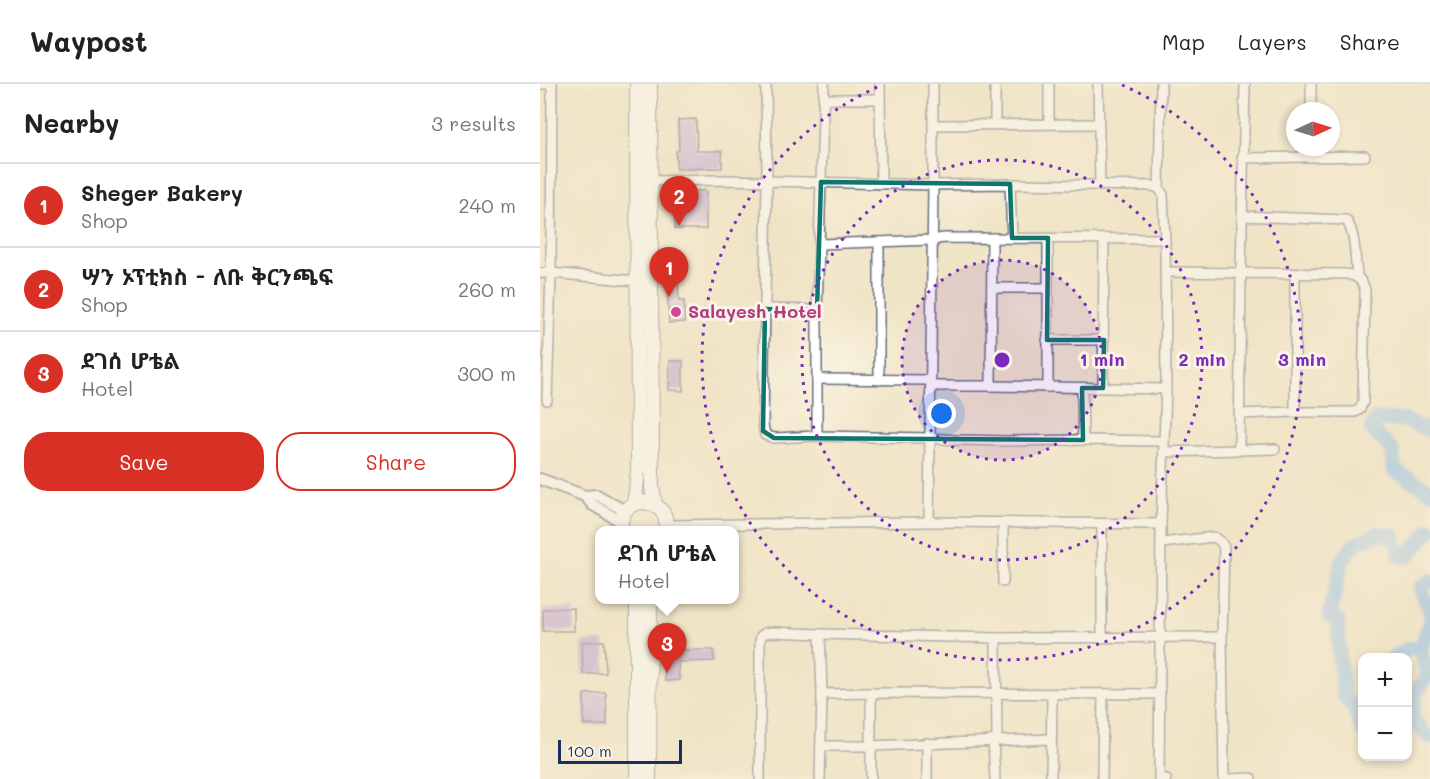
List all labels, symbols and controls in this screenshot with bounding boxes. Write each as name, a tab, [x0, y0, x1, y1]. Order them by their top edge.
text: Waypost	[30, 23, 147, 59]
text: Map	[1162, 28, 1205, 55]
text: Layers	[1238, 28, 1307, 55]
text: Share	[1340, 28, 1400, 55]
north arrow	[1286, 102, 1340, 156]
text: Nearby	[24, 106, 119, 140]
text: 3 results	[431, 110, 516, 136]
pin: 2	[660, 176, 698, 226]
text: Sheger Bakery	[81, 178, 243, 207]
text: 1	[39, 192, 48, 218]
text: 240 m	[458, 192, 516, 218]
text: Shop	[81, 207, 128, 233]
pin: 1	[650, 248, 688, 297]
text: ሣን ኦፕቲክስ - ለቡ ቅርንጫፍ	[81, 262, 333, 291]
text: 2	[38, 276, 49, 302]
text: 260 m	[458, 276, 516, 302]
text: Shop	[81, 291, 128, 317]
place label: Salayesh Hotel	[688, 299, 822, 323]
marker: Salayesh Hotel	[669, 305, 683, 319]
text: ደገሰ ሆቴል	[81, 346, 180, 375]
text: 1 min	[1079, 347, 1125, 371]
text: 2 min	[1178, 347, 1226, 371]
text: 3 min	[1278, 347, 1326, 371]
centre of rings	[992, 350, 1012, 370]
text: 3	[38, 360, 50, 386]
text: 300 m	[457, 360, 516, 386]
text: Hotel	[81, 375, 133, 401]
your location	[927, 399, 956, 428]
button: Save	[24, 432, 264, 491]
button: Share	[276, 432, 516, 491]
popup	[595, 526, 739, 604]
text: ደገሰ ሆቴል	[618, 538, 716, 567]
text: Hotel	[618, 567, 670, 593]
pin: 3	[648, 624, 686, 673]
map controls	[1358, 653, 1412, 761]
button: +	[1358, 653, 1412, 707]
button: −	[1358, 707, 1412, 761]
scale bar	[558, 737, 682, 764]
text: 100 m	[567, 740, 612, 761]

